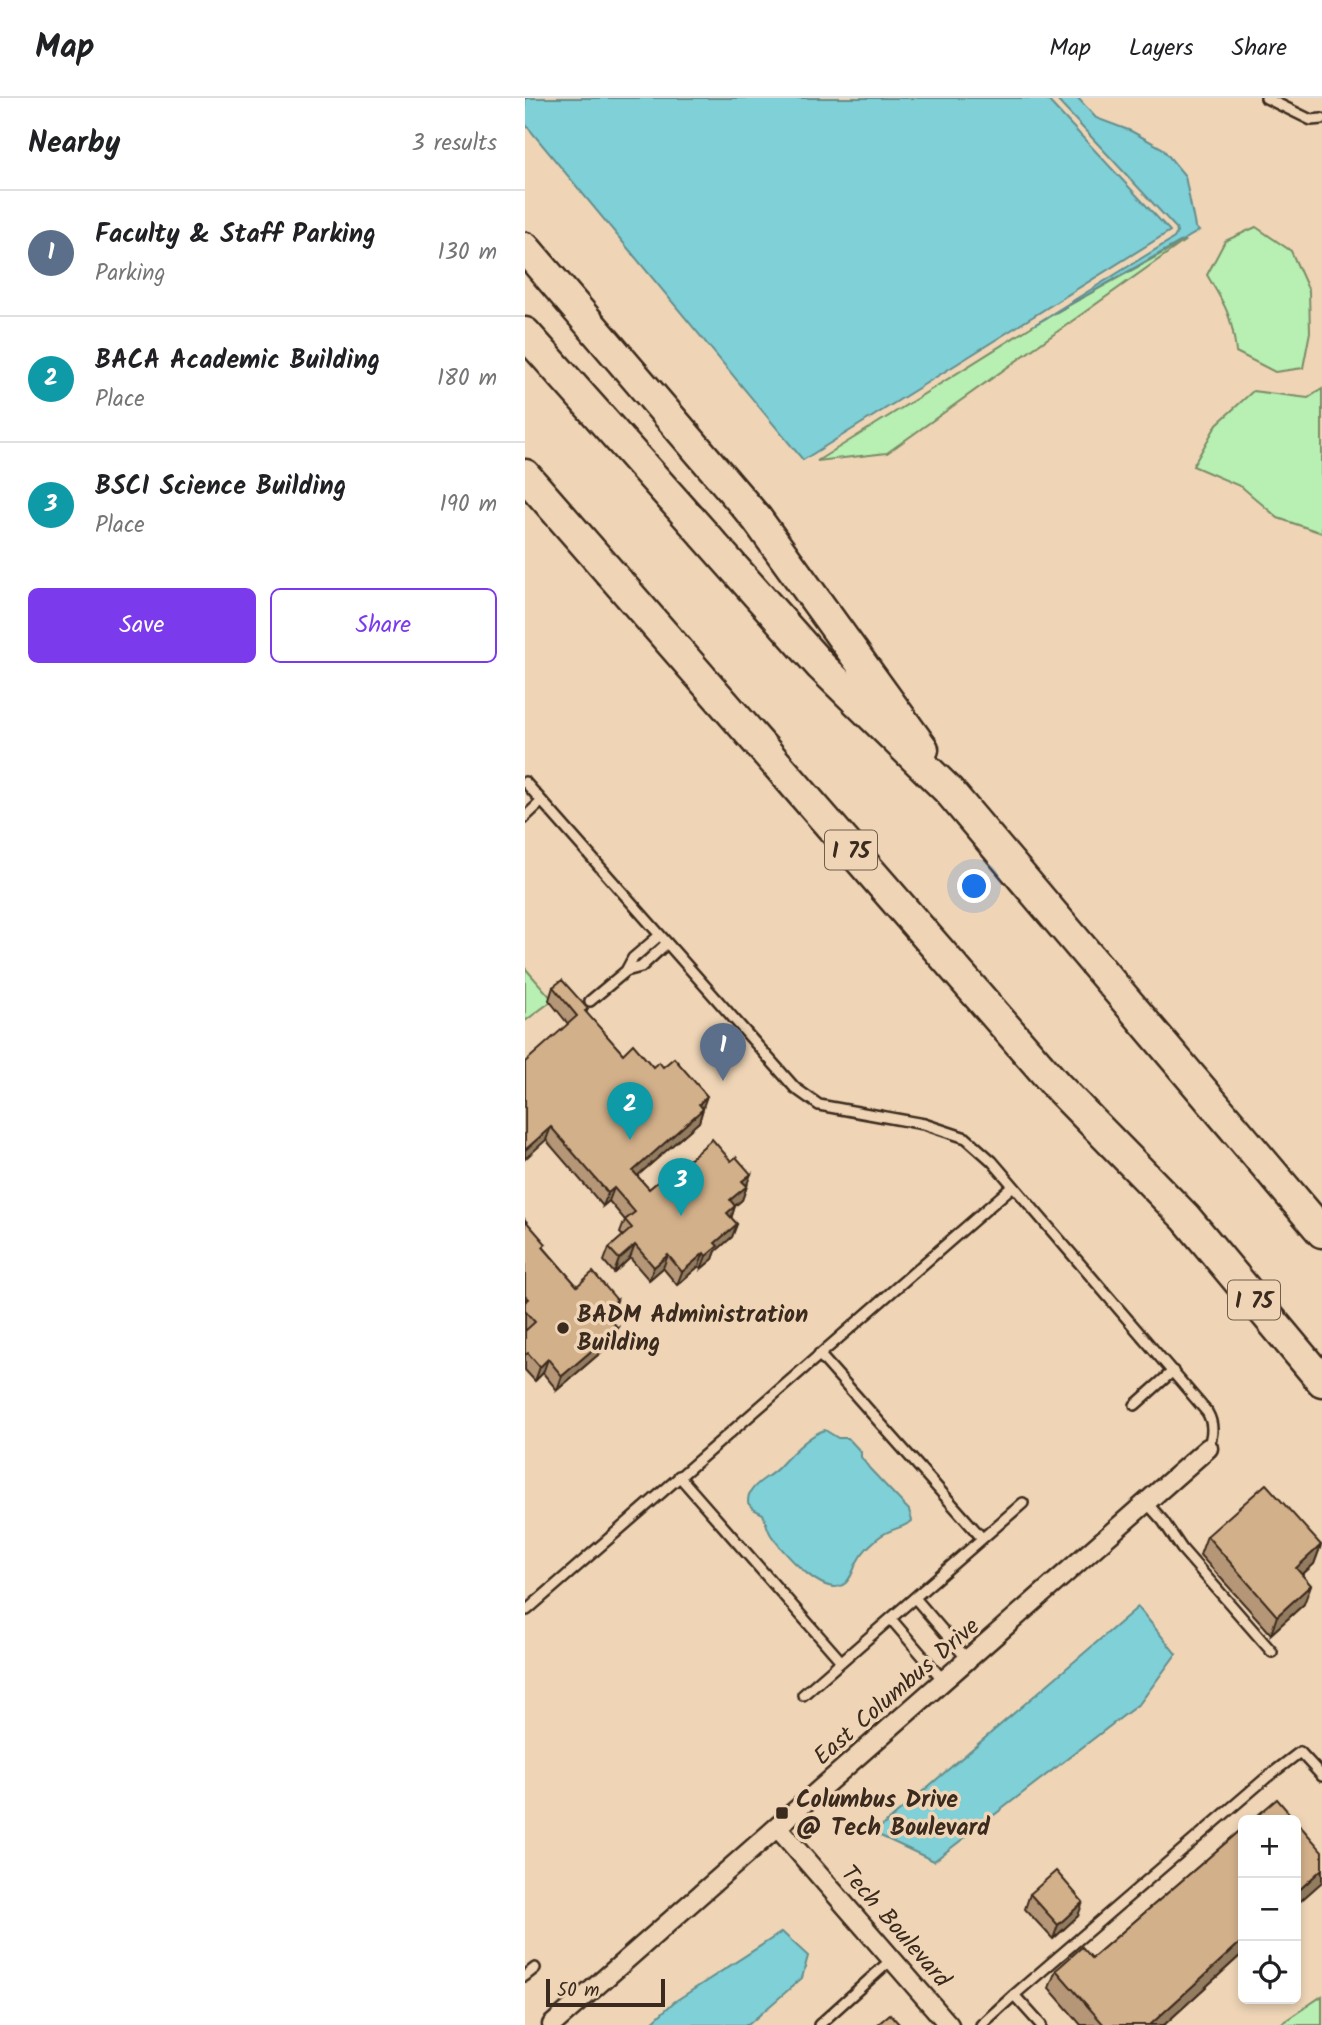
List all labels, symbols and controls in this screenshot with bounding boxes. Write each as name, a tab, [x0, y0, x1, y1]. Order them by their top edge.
text: Map	[35, 22, 95, 75]
text: Map	[1049, 29, 1091, 68]
text: Layers	[1129, 29, 1193, 68]
text: Share	[1231, 29, 1287, 68]
text: Nearby	[28, 120, 120, 168]
text: 3 results	[411, 126, 497, 162]
text: Faculty & Staff Parking	[95, 214, 376, 256]
text: 1	[48, 235, 54, 271]
text: 130 m	[438, 235, 497, 271]
text: Parking	[95, 256, 165, 292]
text: BACA Academic Building	[95, 340, 380, 382]
text: 2	[44, 361, 58, 397]
text: 180 m	[437, 361, 497, 397]
text: Place	[95, 382, 145, 418]
text: BSCI Science Building	[95, 466, 346, 508]
text: 3	[45, 487, 57, 523]
text: 190 m	[440, 487, 497, 523]
text: Place	[95, 508, 145, 544]
button: Save	[28, 588, 256, 663]
button: Share	[270, 588, 497, 663]
road number: I 75	[825, 830, 877, 870]
your location	[957, 869, 991, 903]
pin: 1	[700, 1023, 746, 1081]
pin: 2	[607, 1082, 653, 1140]
pin: 3	[658, 1158, 704, 1216]
road number: I 75	[1228, 1280, 1280, 1320]
place label: BADM Administration Building	[577, 1296, 808, 1363]
marker: BADM Administration Building	[555, 1320, 571, 1336]
street label: East Columbus Drive	[805, 1608, 989, 1776]
place label: Columbus Drive @ Tech Boulevard	[796, 1781, 991, 1848]
marker: Columbus Drive @ Tech Boulevard	[774, 1805, 790, 1821]
map controls	[1238, 1815, 1301, 2004]
button: +	[1238, 1815, 1301, 1878]
street label: Tech Boulevard	[830, 1857, 960, 1998]
button: −	[1238, 1878, 1301, 1941]
button: locate	[1238, 1941, 1301, 2004]
scale bar	[546, 1976, 665, 2008]
text: 50 m	[557, 1976, 599, 2006]

